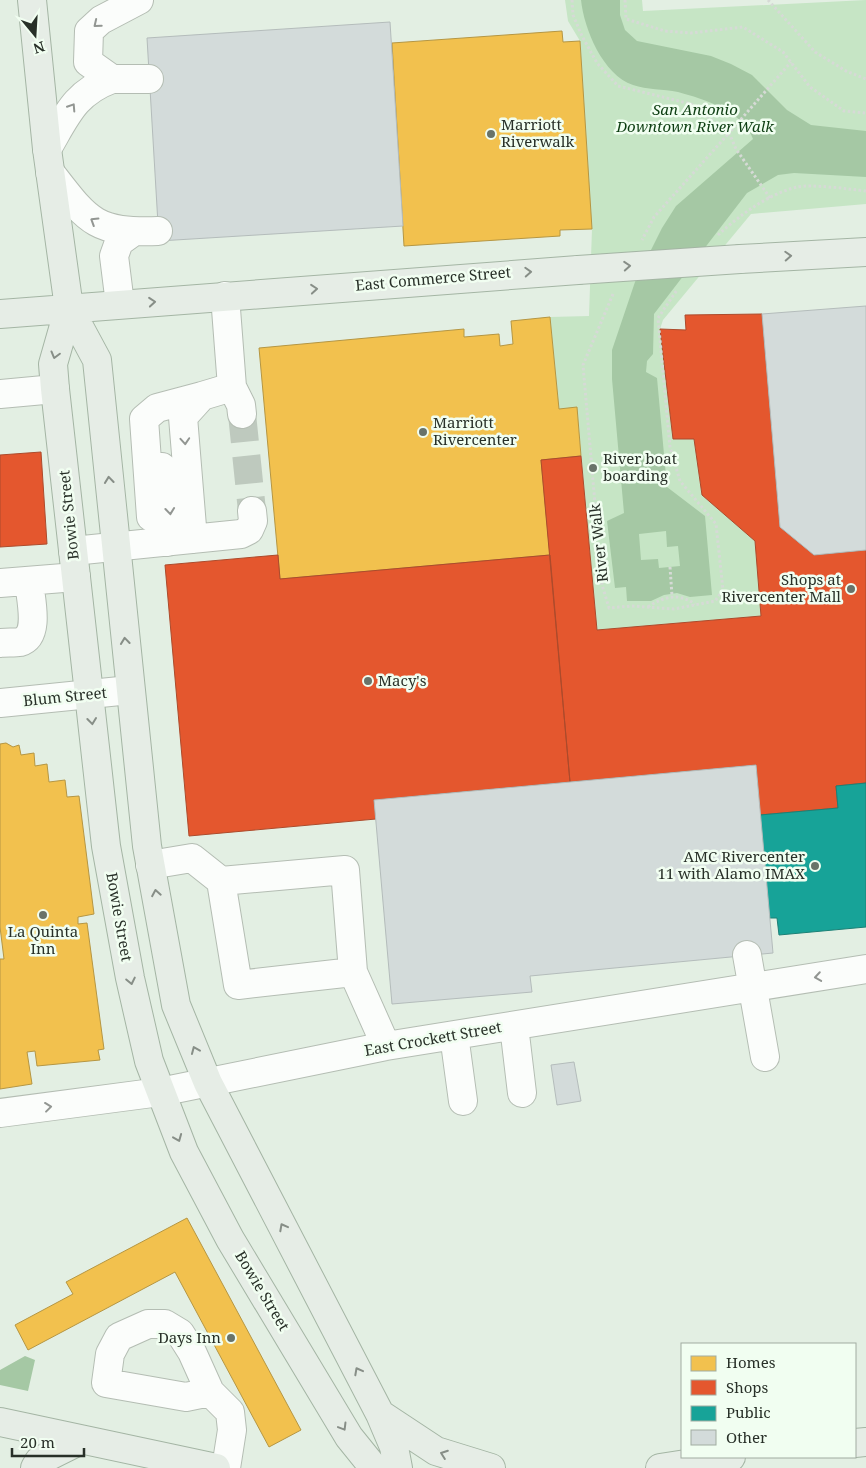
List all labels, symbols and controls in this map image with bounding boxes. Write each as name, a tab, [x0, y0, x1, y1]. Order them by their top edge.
north arrow	[10, 10, 60, 60]
one-way arrow	[94, 19, 103, 27]
text: N	[31, 37, 47, 59]
park label: San Antonio Downtown River Walk	[615, 99, 774, 136]
one-way arrow	[66, 104, 75, 113]
place label: Marriott Riverwalk	[501, 114, 574, 151]
marker: Marriott Riverwalk	[485, 128, 497, 140]
one-way arrow	[91, 218, 100, 227]
one-way arrow	[784, 251, 792, 262]
street label: East Commerce Street	[354, 261, 512, 295]
one-way arrow	[623, 261, 631, 272]
one-way arrow	[525, 266, 533, 277]
one-way arrow	[310, 284, 318, 295]
one-way arrow	[148, 296, 156, 307]
one-way arrow	[50, 351, 61, 360]
place label: Marriott Rivercenter	[433, 412, 517, 449]
marker: Marriott Rivercenter	[417, 426, 429, 438]
one-way arrow	[180, 437, 191, 445]
place label: River boat boarding	[603, 448, 677, 485]
marker: River boat boarding	[587, 462, 599, 474]
street label: Bowie Street	[53, 469, 83, 561]
one-way arrow	[104, 475, 115, 483]
street label: River Walk	[584, 503, 612, 583]
one-way arrow	[165, 507, 176, 515]
place label: Shops at Rivercenter Mall	[721, 569, 841, 606]
marker: Shops at Rivercenter Mall	[845, 583, 857, 595]
one-way arrow	[120, 637, 131, 645]
place label: Macy's	[378, 670, 427, 690]
marker: Macy's	[362, 675, 374, 687]
street label: Blum Street	[22, 682, 108, 710]
one-way arrow	[86, 717, 97, 725]
place label: AMC Rivercenter 11 with Alamo IMAX	[657, 846, 805, 883]
marker: AMC Rivercenter 11 with Alamo IMAX	[809, 860, 821, 872]
street label: Bowie Street	[102, 871, 138, 963]
one-way arrow	[151, 889, 161, 897]
marker: La Quinta Inn	[37, 909, 49, 921]
place label: La Quinta Inn	[8, 921, 78, 958]
one-way arrow	[813, 971, 822, 981]
one-way arrow	[125, 976, 135, 985]
street label: East Crockett Street	[363, 1016, 503, 1060]
one-way arrow	[190, 1046, 201, 1055]
one-way arrow	[45, 1102, 53, 1113]
one-way arrow	[173, 1133, 183, 1141]
one-way arrow	[279, 1223, 289, 1232]
street label: Bowie Street	[231, 1247, 295, 1334]
place label: Days Inn	[158, 1327, 221, 1347]
marker: Days Inn	[225, 1332, 237, 1344]
legend	[681, 1343, 856, 1458]
text: Homes	[726, 1352, 776, 1372]
one-way arrow	[354, 1367, 364, 1376]
text: Shops	[726, 1377, 769, 1397]
text: Public	[726, 1402, 771, 1422]
one-way arrow	[336, 1421, 346, 1430]
scale bar	[12, 1426, 85, 1458]
text: Other	[726, 1427, 767, 1447]
text: 20 m	[20, 1432, 55, 1452]
one-way arrow	[440, 1450, 449, 1460]

